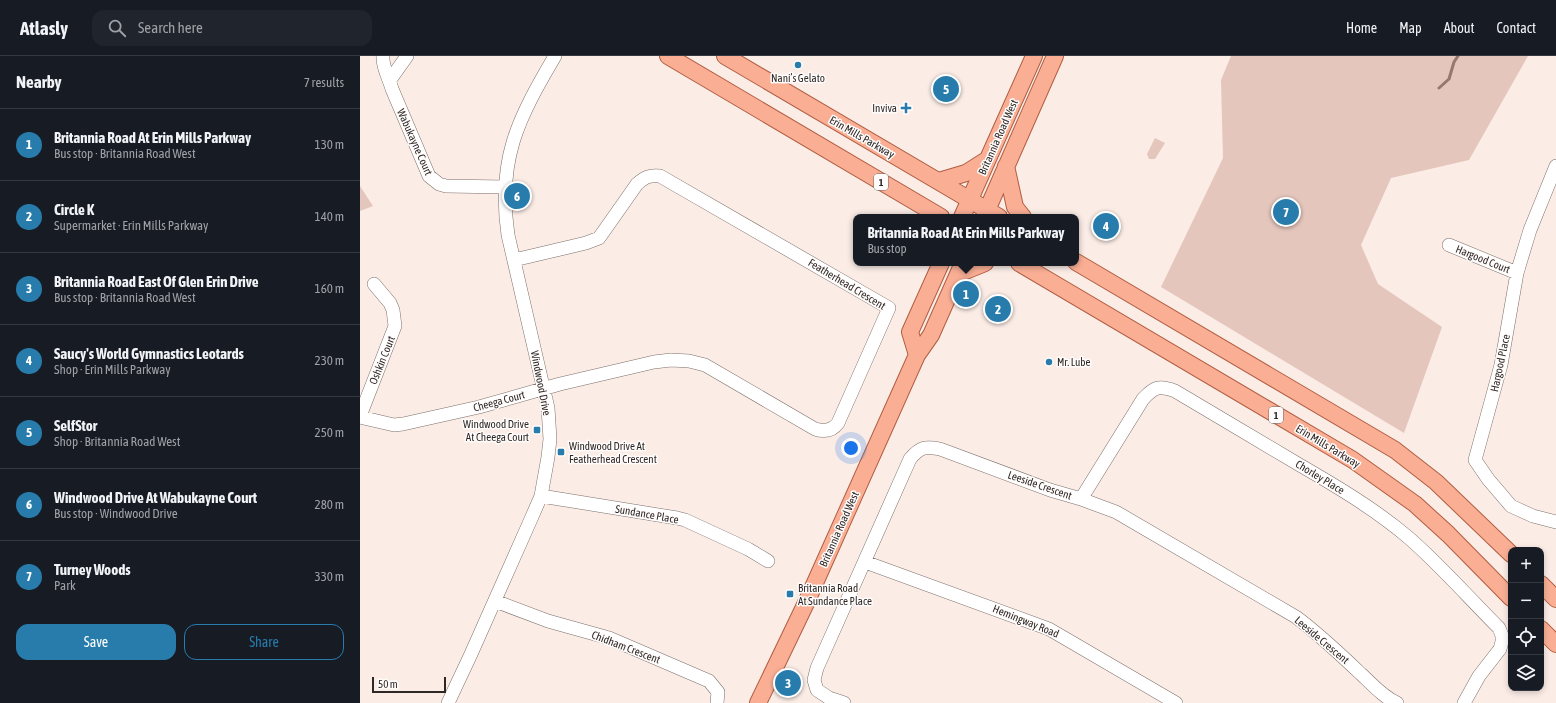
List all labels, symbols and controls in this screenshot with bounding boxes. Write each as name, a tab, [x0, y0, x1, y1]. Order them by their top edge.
search box	[92, 10, 372, 46]
text: Atlasly	[20, 17, 68, 39]
icon: search	[106, 17, 128, 39]
text: Search here	[138, 19, 203, 36]
text: Home	[1346, 20, 1377, 36]
text: Map	[1399, 20, 1422, 36]
text: About	[1444, 20, 1475, 36]
text: Contact	[1497, 20, 1536, 36]
marker: Nani’s Gelato	[793, 60, 803, 70]
text: Nearby	[16, 72, 62, 92]
place label: Nani’s Gelato	[771, 72, 825, 84]
pin: 5	[933, 74, 959, 104]
text: 7 results	[304, 75, 344, 90]
street label: Britannia Road West	[976, 97, 1020, 177]
place label: Inviva	[872, 102, 897, 114]
marker: Inviva	[900, 102, 912, 114]
street label: Wabukayne Court	[395, 107, 435, 177]
street label: Erin Mills Parkway	[827, 114, 897, 161]
text: Britannia Road At Erin Mills Parkway	[54, 129, 251, 146]
text: 1	[26, 137, 32, 152]
text: 130 m	[315, 137, 344, 152]
text: Bus stop · Britannia Road West	[54, 146, 196, 161]
road number: 1	[874, 174, 888, 190]
pin: 6	[504, 181, 530, 211]
pin: 7	[1273, 197, 1299, 227]
text: Circle K	[54, 201, 94, 218]
text: 2	[26, 209, 32, 224]
text: 140 m	[315, 209, 344, 224]
pin: 4	[1093, 211, 1119, 241]
popup	[853, 214, 1079, 266]
text: Supermarket · Erin Mills Parkway	[54, 218, 208, 233]
text: Britannia Road At Erin Mills Parkway	[867, 224, 1065, 241]
text: Bus stop	[867, 241, 907, 256]
street label: Hargood Court	[1454, 243, 1512, 275]
street label: Featherhead Crescent	[806, 256, 888, 312]
text: Britannia Road East Of Glen Erin Drive	[54, 273, 259, 290]
pin: 1	[953, 279, 979, 309]
text: 3	[26, 281, 32, 296]
text: 160 m	[315, 281, 344, 296]
text: Bus stop · Britannia Road West	[54, 290, 196, 305]
pin: 2	[985, 294, 1011, 324]
street label: Hargood Place	[1488, 333, 1512, 393]
street label: Oshkin Court	[367, 334, 397, 386]
text: Saucy's World Gymnastics Leotards	[54, 345, 244, 362]
street label: Windwood Drive	[529, 349, 553, 417]
text: 4	[26, 353, 32, 368]
text: 230 m	[315, 353, 344, 368]
place label: Mr. Lube	[1057, 356, 1090, 368]
marker: Mr. Lube	[1044, 357, 1054, 367]
text: Shop · Erin Mills Parkway	[54, 362, 171, 377]
street label: Cheega Court	[472, 388, 526, 414]
road number: 1	[1269, 407, 1283, 423]
text: SelfStor	[54, 417, 97, 434]
place label: Windwood Drive At Cheega Court	[463, 418, 529, 443]
street label: Erin Mills Parkway	[1294, 422, 1363, 470]
text: 5	[26, 425, 32, 440]
text: 250 m	[315, 425, 344, 440]
marker: Windwood Drive At Cheega Court	[532, 425, 542, 435]
text: Shop · Britannia Road West	[54, 434, 180, 449]
your location	[841, 438, 861, 458]
place label: Windwood Drive At Featherhead Crescent	[569, 440, 657, 465]
marker: Windwood Drive At Featherhead Crescent	[556, 447, 566, 457]
street label: Chorley Place	[1293, 458, 1347, 496]
street label: Leeside Crescent	[1006, 468, 1074, 502]
text: Windwood Drive At Wabukayne Court	[54, 489, 257, 506]
street label: Britannia Road West	[817, 489, 861, 569]
text: 6	[26, 497, 32, 512]
text: 280 m	[315, 497, 344, 512]
street label: Sundance Place	[614, 503, 680, 525]
text: Bus stop · Windwood Drive	[54, 506, 178, 521]
map controls	[1508, 547, 1544, 691]
button: +	[1508, 547, 1544, 583]
text: Turney Woods	[54, 561, 131, 578]
text: 7	[26, 569, 32, 584]
text: 330 m	[315, 569, 344, 584]
text: Park	[54, 578, 76, 593]
place label: Britannia Road At Sundance Place	[798, 582, 872, 607]
button: −	[1508, 583, 1544, 619]
marker: Britannia Road At Sundance Place	[785, 589, 795, 599]
street label: Hemingway Road	[991, 602, 1061, 640]
street label: Leeside Crescent	[1292, 614, 1352, 666]
button: locate	[1508, 619, 1544, 655]
button: Save	[16, 624, 176, 660]
button: Share	[184, 624, 344, 660]
street label: Chidham Crescent	[590, 628, 662, 666]
button: layers	[1508, 655, 1544, 691]
pin: 3	[775, 668, 801, 698]
scale bar	[372, 675, 446, 694]
text: 50 m	[378, 678, 398, 690]

